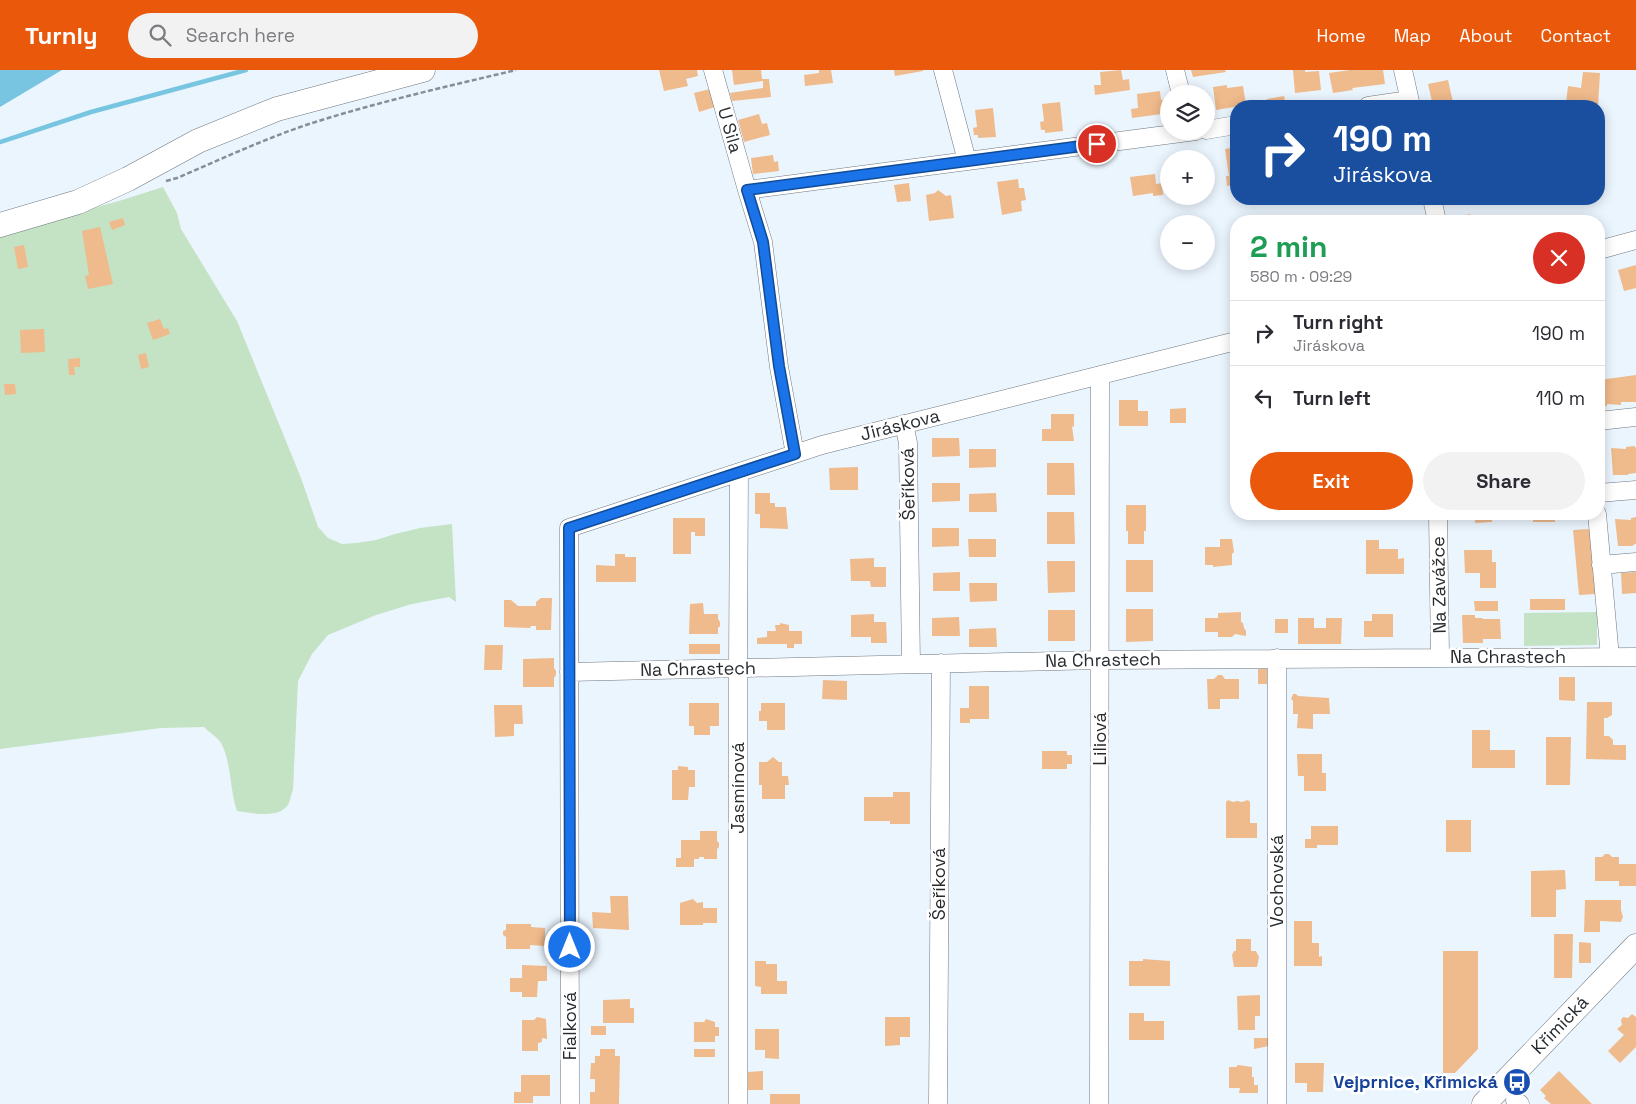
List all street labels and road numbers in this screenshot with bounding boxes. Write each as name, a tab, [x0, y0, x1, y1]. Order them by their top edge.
street label: U Sila	[713, 104, 748, 156]
street label: Jiráskova	[858, 404, 942, 445]
street label: Šeříková	[895, 448, 920, 521]
street label: Na Zavážce	[1426, 536, 1451, 634]
street label: Na Chrastech	[1450, 645, 1566, 668]
street label: Na Chrastech	[1045, 647, 1161, 672]
street label: Na Chrastech	[640, 656, 756, 681]
street label: Liliová	[1088, 712, 1111, 766]
street label: Jasmínová	[726, 742, 749, 834]
street label: Vochovská	[1265, 835, 1288, 927]
street label: Šeříková	[927, 848, 950, 920]
street label: Křimická	[1526, 991, 1593, 1059]
street label: Fialková	[558, 992, 581, 1060]

